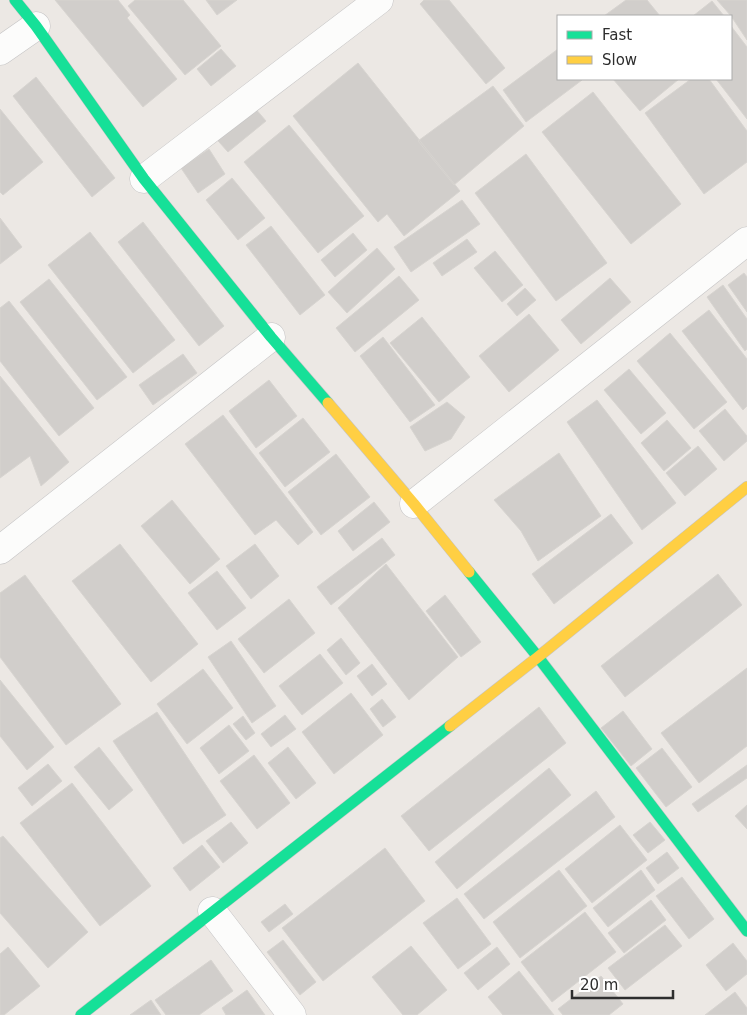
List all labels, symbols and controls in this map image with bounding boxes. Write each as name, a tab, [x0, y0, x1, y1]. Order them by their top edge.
legend	[557, 15, 732, 80]
text: Fast	[602, 26, 632, 44]
text: Slow	[602, 51, 637, 69]
scale bar	[572, 968, 673, 1000]
text: 20 m	[580, 976, 618, 994]

